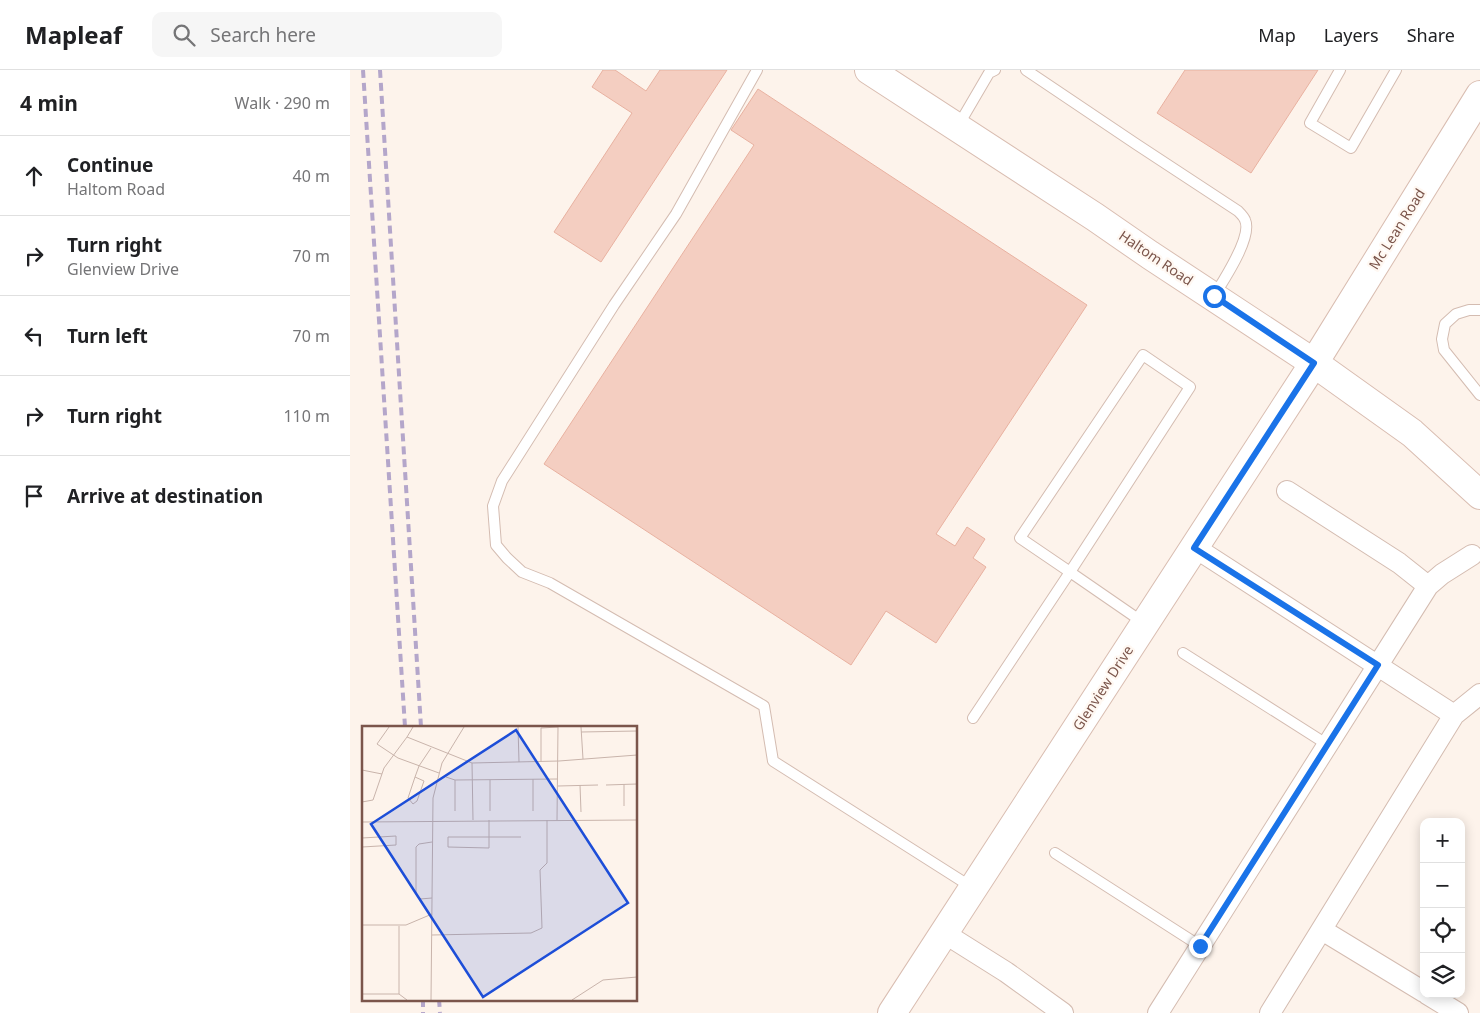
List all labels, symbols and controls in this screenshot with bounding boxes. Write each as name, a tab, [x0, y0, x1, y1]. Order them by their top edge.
search box	[152, 12, 502, 57]
text: Mapleaf	[25, 18, 122, 51]
icon: search	[170, 21, 198, 49]
text: Search here	[210, 22, 316, 48]
text: Map	[1258, 23, 1296, 47]
text: Layers	[1324, 23, 1379, 47]
text: Share	[1407, 23, 1455, 47]
text: 4 min	[20, 89, 78, 117]
text: Walk · 290 m	[235, 92, 330, 114]
text: Continue	[67, 152, 153, 178]
icon: ahead	[20, 162, 48, 190]
text: 40 m	[293, 165, 330, 187]
text: Haltom Road	[67, 178, 165, 200]
street label: Mc Lean Road	[1364, 185, 1429, 273]
street label: Haltom Road	[1115, 226, 1197, 289]
text: Turn right	[67, 232, 162, 258]
icon: right	[20, 242, 48, 270]
text: 70 m	[293, 245, 330, 267]
text: Glenview Drive	[67, 258, 179, 280]
route start	[1203, 285, 1226, 308]
icon: left	[20, 322, 48, 350]
text: Turn left	[67, 323, 148, 349]
text: 70 m	[293, 325, 330, 347]
icon: right	[20, 402, 48, 430]
text: Turn right	[67, 403, 162, 429]
text: 110 m	[283, 405, 330, 427]
icon: arrive	[20, 482, 48, 510]
text: Arrive at destination	[67, 483, 263, 509]
street label: Glenview Drive	[1068, 641, 1137, 734]
inset map	[362, 726, 638, 1000]
map controls	[1420, 818, 1465, 998]
button: +	[1420, 818, 1465, 863]
button: −	[1420, 863, 1465, 908]
button: locate	[1420, 908, 1465, 953]
route end	[1189, 935, 1212, 958]
button: layers	[1420, 953, 1465, 998]

